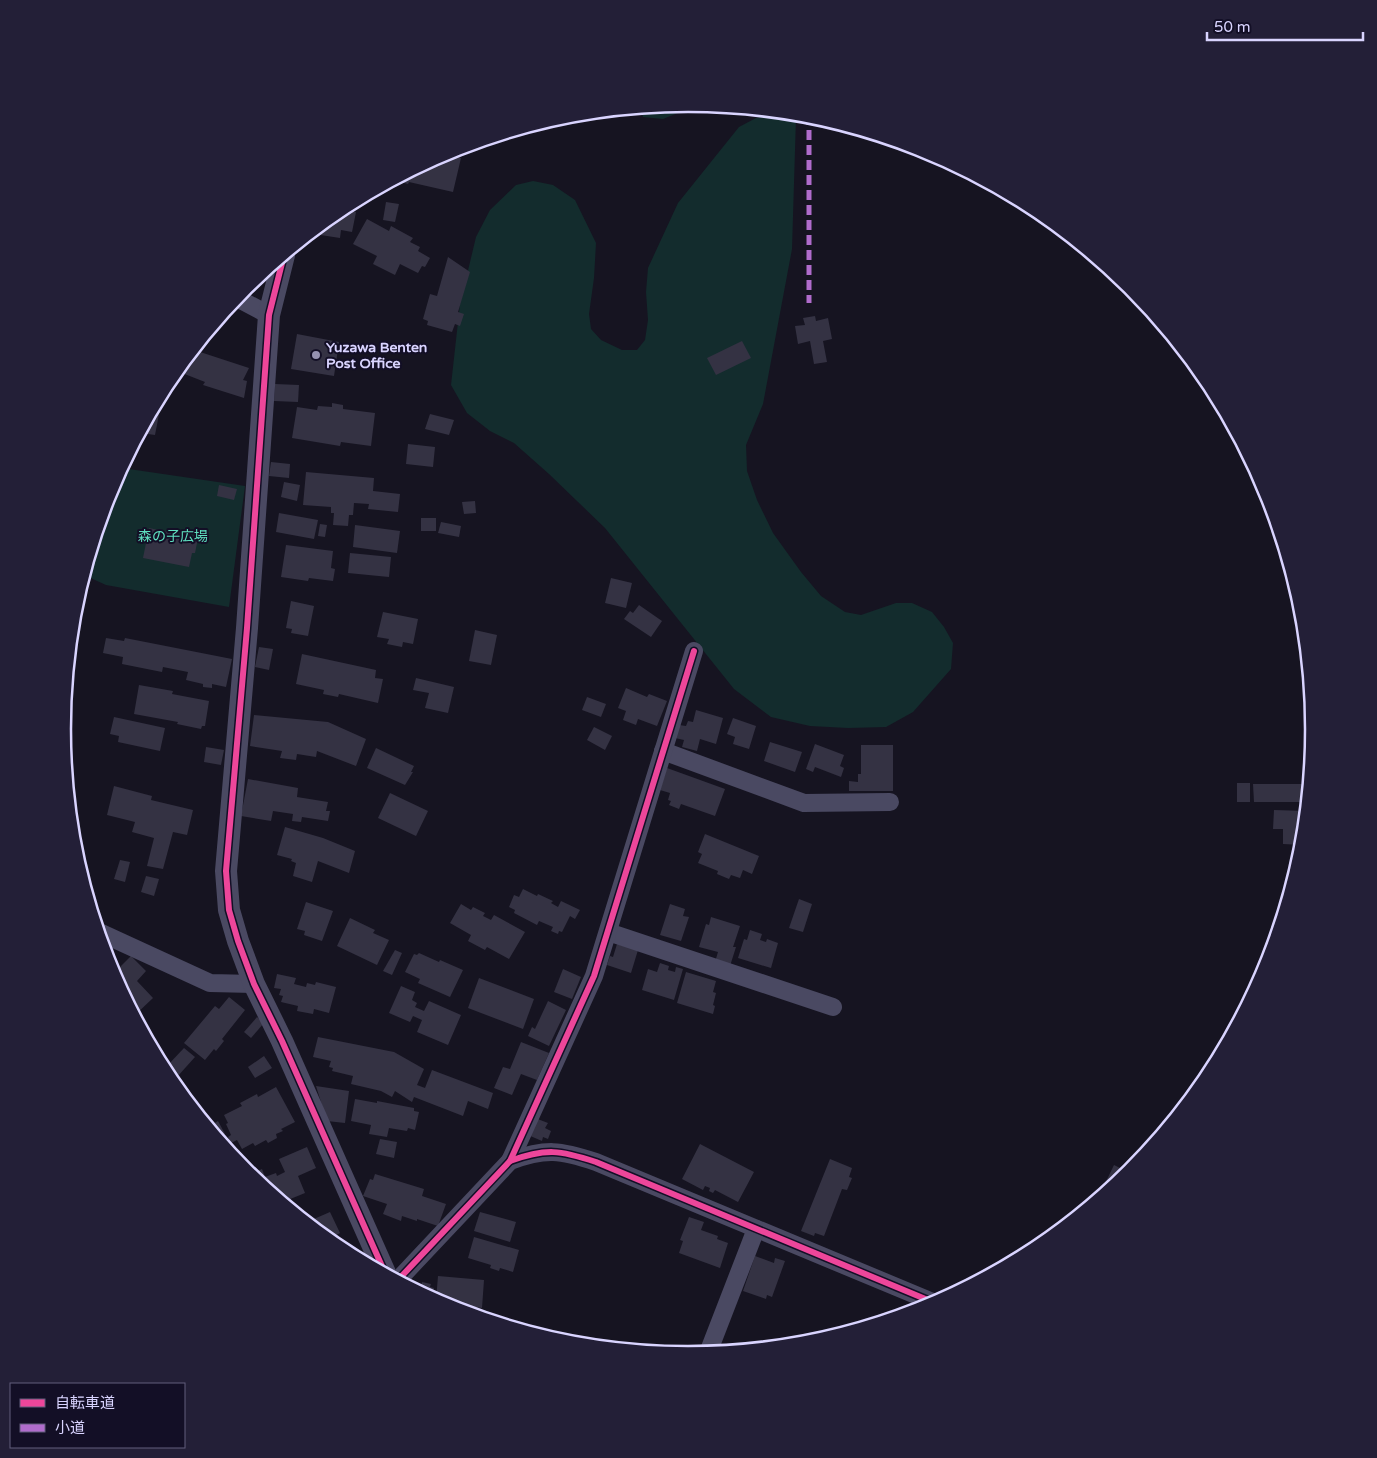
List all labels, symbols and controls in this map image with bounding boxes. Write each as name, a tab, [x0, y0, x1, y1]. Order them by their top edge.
scale bar	[1207, 10, 1363, 42]
text: 50 m	[1214, 18, 1251, 36]
place label: Yuzawa Benten Post Office	[326, 339, 427, 372]
marker: Yuzawa Benten Post Office	[310, 349, 322, 361]
park label: 森の子広場	[138, 528, 208, 545]
legend	[10, 1383, 185, 1448]
text: 自転車道	[55, 1394, 115, 1412]
text: 小道	[55, 1419, 85, 1437]

